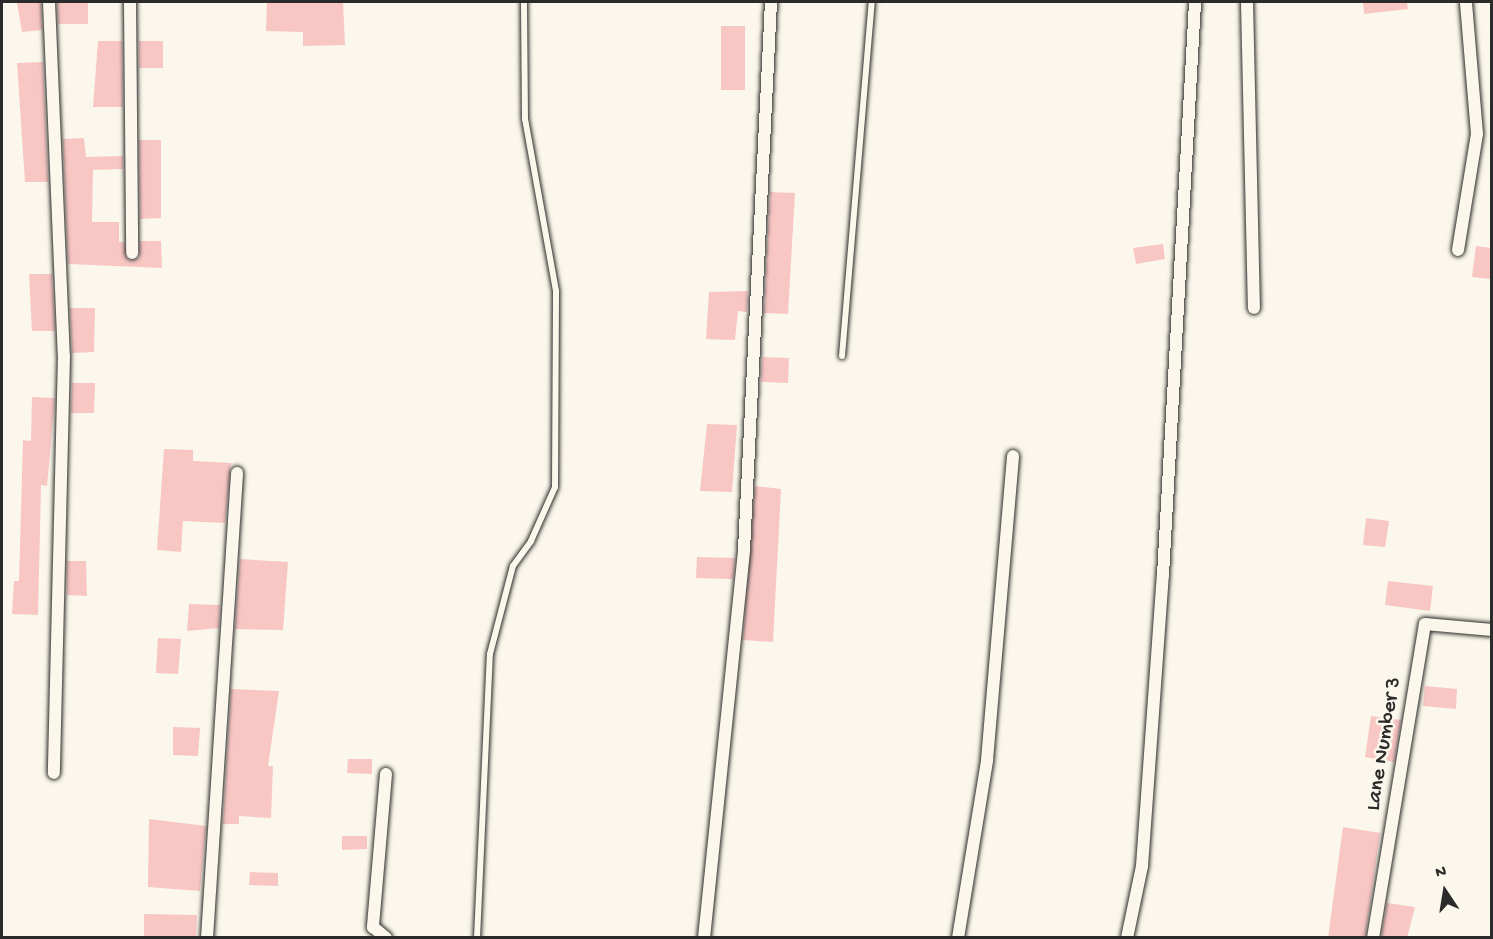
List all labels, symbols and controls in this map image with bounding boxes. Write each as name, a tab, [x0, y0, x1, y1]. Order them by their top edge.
street label: Lane Number 3	[1361, 675, 1409, 813]
north arrow	[1415, 861, 1475, 921]
text: N	[1434, 863, 1448, 883]

